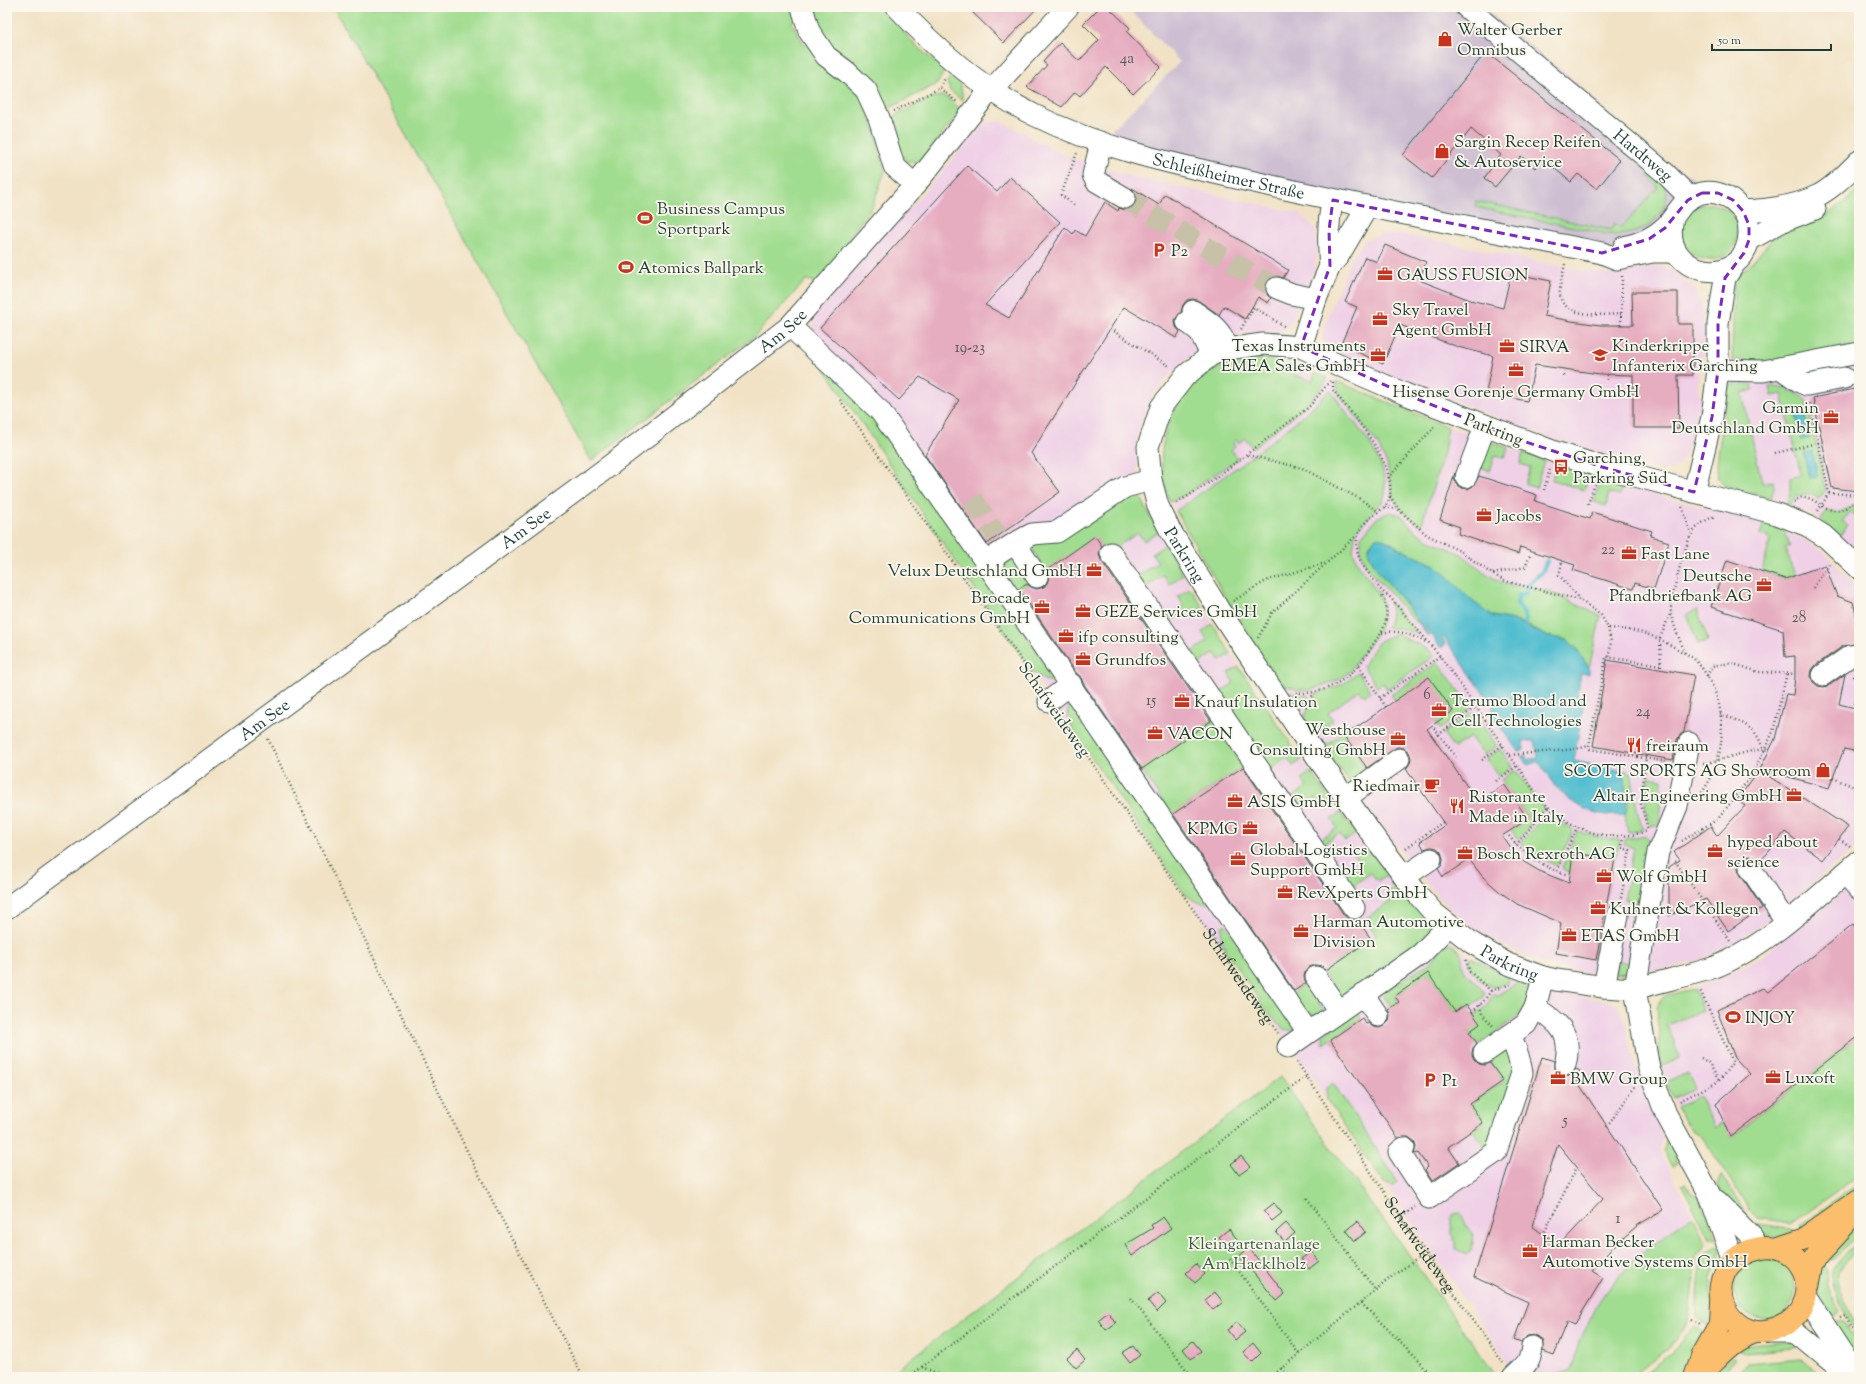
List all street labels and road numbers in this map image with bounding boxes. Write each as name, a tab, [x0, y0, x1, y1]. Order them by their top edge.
street label: Hardtweg	[1607, 124, 1677, 188]
street label: Schleißheimer Straße	[1149, 149, 1307, 207]
street label: Am See	[754, 304, 814, 360]
street label: Parkring	[1460, 409, 1526, 453]
street label: Am See	[496, 502, 557, 556]
street label: Parkring	[1157, 523, 1210, 588]
street label: Schafweideweg	[1011, 657, 1095, 763]
street label: Am See	[235, 694, 296, 748]
street label: Schafweideweg	[1195, 924, 1278, 1030]
street label: Parkring	[1475, 940, 1541, 988]
street label: Schafweideweg	[1377, 1193, 1460, 1298]

